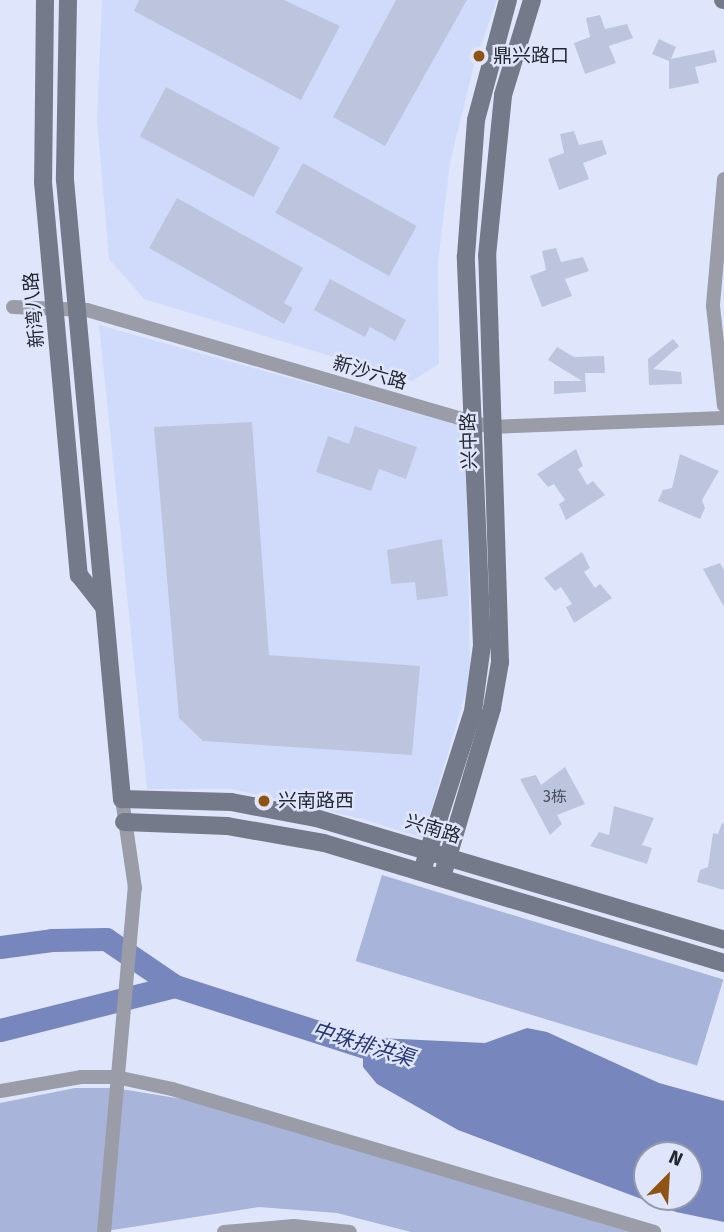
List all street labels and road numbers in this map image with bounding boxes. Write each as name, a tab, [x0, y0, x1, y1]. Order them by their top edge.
street label: 新湾八路	[19, 271, 49, 349]
street label: 新沙六路	[330, 352, 410, 394]
street label: 兴中路	[457, 412, 481, 470]
street label: 兴南路	[402, 810, 464, 848]

